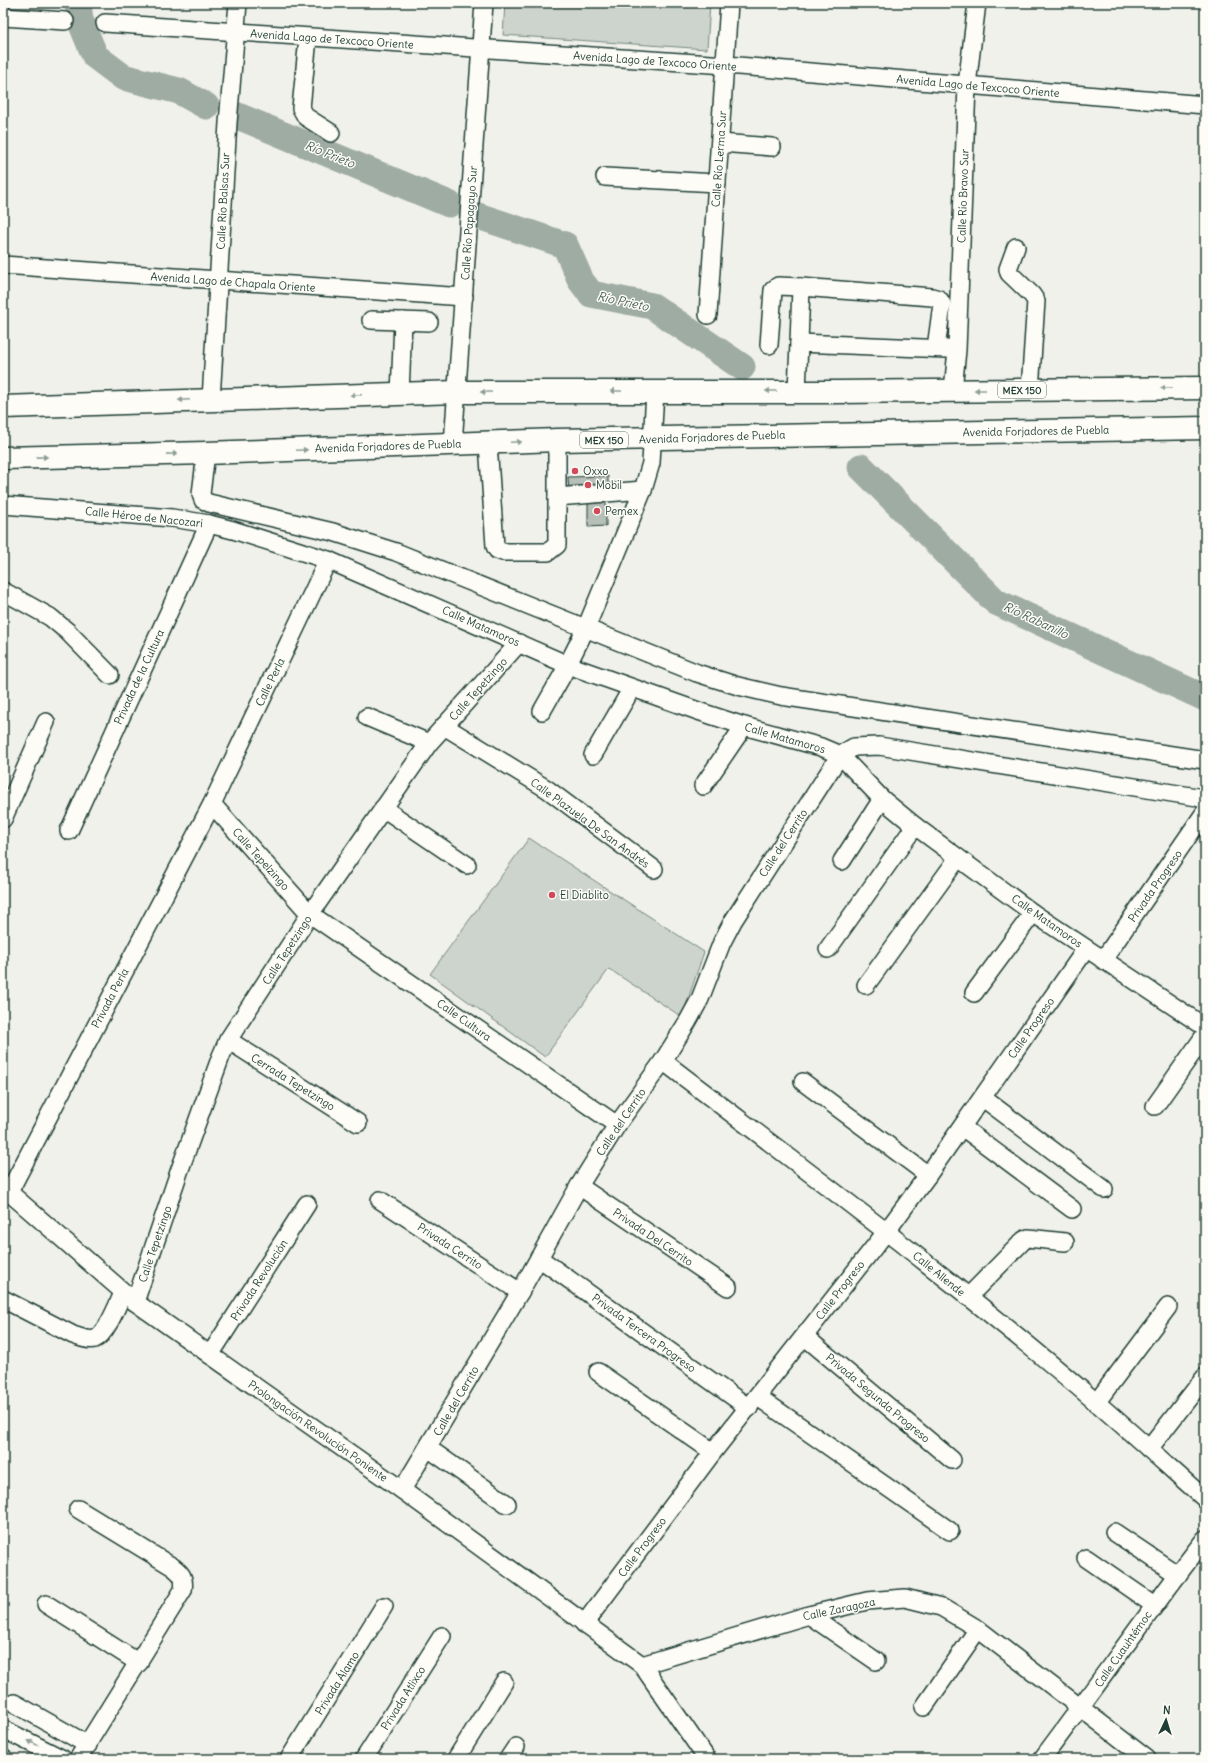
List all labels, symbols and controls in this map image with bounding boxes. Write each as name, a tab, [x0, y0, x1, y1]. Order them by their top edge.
street label: Avenida Lago de Texcoco Oriente	[250, 26, 414, 52]
street label: Avenida Lago de Texcoco Oriente	[573, 48, 737, 74]
street label: Avenida Lago de Texcoco Oriente	[896, 72, 1060, 100]
street label: Calle Río Lerma Sur	[709, 110, 729, 208]
water label: Río Prieto	[303, 137, 358, 171]
street label: Calle Río Bravo Sur	[954, 148, 972, 243]
street label: Calle Río Balsas Sur	[213, 152, 233, 250]
street label: Calle Río Papagayo Sur	[458, 165, 480, 281]
street label: Avenida Lago de Chapala Oriente	[150, 269, 316, 295]
water label: Río Prieto	[596, 288, 651, 314]
road number: MEX 150	[998, 382, 1046, 398]
one-way arrow	[1159, 385, 1172, 391]
one-way arrow	[973, 387, 986, 393]
one-way arrow	[609, 388, 622, 394]
one-way arrow	[764, 388, 777, 394]
one-way arrow	[479, 389, 492, 395]
one-way arrow	[349, 392, 362, 398]
one-way arrow	[178, 397, 190, 404]
street label: Avenida Forjadores de Puebla	[963, 423, 1109, 439]
street label: Avenida Forjadores de Puebla	[638, 427, 786, 447]
road number: MEX 150	[580, 432, 628, 448]
street label: Avenida Forjadores de Puebla	[314, 436, 462, 456]
one-way arrow	[510, 439, 523, 445]
one-way arrow	[296, 446, 308, 453]
one-way arrow	[166, 451, 179, 457]
one-way arrow	[36, 454, 49, 460]
place label: Oxxo	[583, 464, 608, 478]
marker: Oxxo	[570, 466, 580, 476]
place label: Mobil	[596, 478, 622, 492]
marker: Mobil	[583, 480, 593, 490]
street label: Calle Héroe de Nacozari	[84, 504, 204, 530]
place label: Pemex	[605, 504, 639, 518]
marker: Pemex	[592, 506, 602, 516]
water label: Río Rabanillo	[1001, 599, 1072, 642]
street label: Calle Matamoros	[440, 603, 522, 649]
street label: Privada de la Cultura	[111, 627, 167, 727]
street label: Calle Perla	[252, 655, 288, 709]
street label: Calle Tepetzingo	[446, 655, 510, 723]
street label: Calle Matamoros	[743, 720, 827, 756]
street label: Calle Plazuela De San Andrés	[528, 775, 652, 871]
street label: Calle del Cerrito	[756, 806, 810, 880]
street label: Calle Tepelzingo	[229, 825, 293, 893]
street label: Privada Progreso	[1125, 847, 1185, 925]
place label: El Diablito	[560, 888, 609, 902]
marker: El Diablito	[547, 890, 557, 900]
street label: Calle Matamoros	[1009, 891, 1085, 951]
street label: Calle Tepetzingo	[259, 913, 315, 987]
street label: Privada Perla	[88, 966, 132, 1030]
street label: Calle Progreso	[1005, 995, 1057, 1061]
street label: Calle Cultura	[434, 996, 494, 1044]
street label: Cerrada Tepetzingo	[248, 1050, 338, 1114]
street label: Calle del Cerrito	[593, 1086, 649, 1158]
street label: Calle Tepetzingo	[135, 1204, 175, 1284]
street label: Privada Del Cerrito	[610, 1205, 696, 1269]
street label: Privada Cerrito	[415, 1220, 485, 1272]
street label: Privada Revolución	[228, 1237, 290, 1323]
street label: Calle Allende	[910, 1249, 968, 1299]
street label: Calle Progreso	[812, 1258, 868, 1322]
street label: Privada Tercera Progreso	[589, 1291, 699, 1375]
street label: Privada Segunda Progreso	[823, 1350, 933, 1446]
street label: Calle del Cerrito	[430, 1363, 482, 1439]
street label: Prolongación Revolución Poniente	[246, 1377, 391, 1485]
street label: Calle Progreso	[615, 1514, 669, 1580]
street label: Calle Zaragoza	[802, 1595, 876, 1623]
street label: Calle Cuauhtémoc	[1091, 1608, 1155, 1690]
street label: Privada Álamo	[311, 1648, 362, 1717]
street label: Privada Atlixco	[378, 1663, 428, 1733]
north arrow	[1146, 1700, 1186, 1740]
text: N	[1162, 1703, 1171, 1717]
one-way arrow	[28, 1740, 39, 1746]

